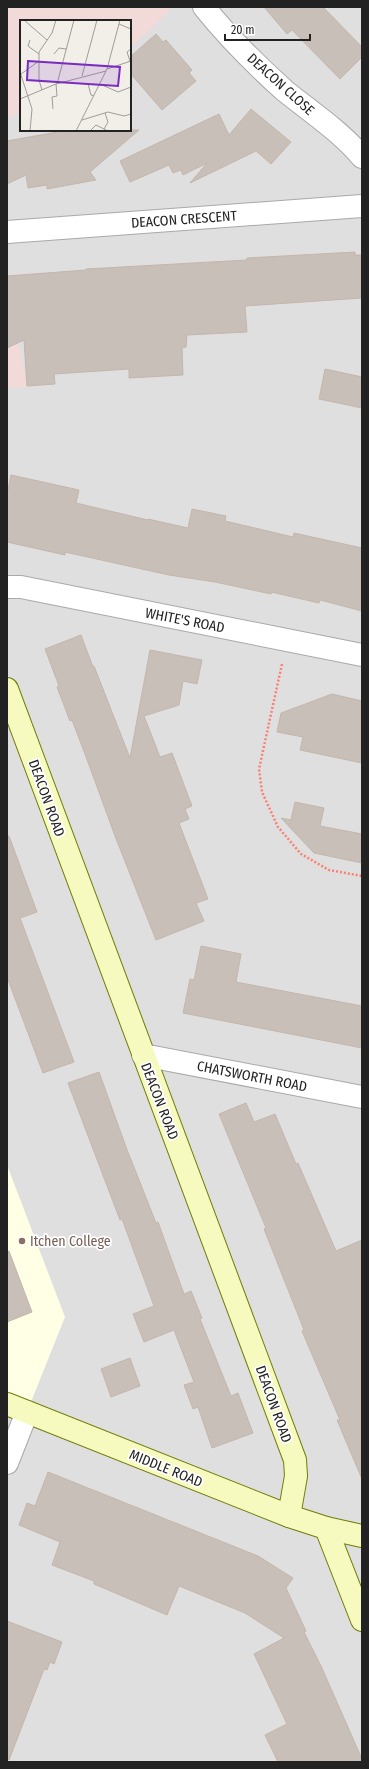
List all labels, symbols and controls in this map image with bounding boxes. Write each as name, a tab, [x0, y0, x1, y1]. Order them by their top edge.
scale bar	[225, 16, 310, 42]
inset map	[20, 20, 131, 131]
text: 20 m	[231, 23, 255, 37]
street label: DEACON CLOSE	[244, 50, 318, 119]
street label: DEACON CRESCENT	[131, 207, 238, 232]
street label: WHITE'S ROAD	[144, 604, 226, 637]
street label: DEACON ROAD	[25, 757, 68, 839]
street label: CHATSWORTH ROAD	[195, 1057, 308, 1096]
street label: DEACON ROAD	[137, 1060, 182, 1142]
place label: Itchen College	[30, 1233, 111, 1250]
marker: Itchen College	[17, 1236, 27, 1246]
street label: DEACON ROAD	[252, 1363, 295, 1445]
street label: MIDDLE ROAD	[127, 1446, 205, 1491]

